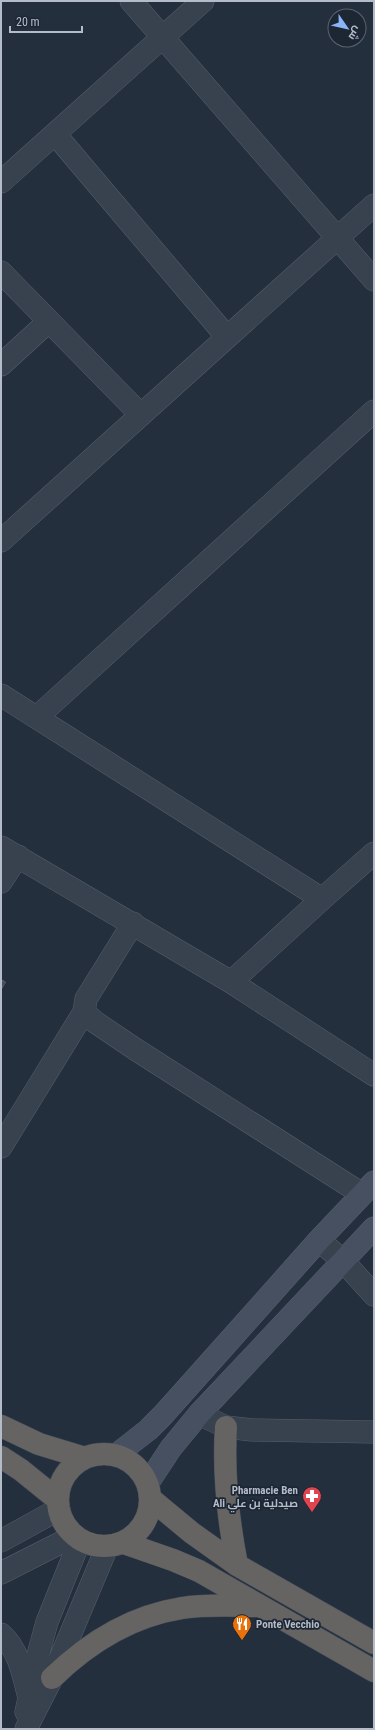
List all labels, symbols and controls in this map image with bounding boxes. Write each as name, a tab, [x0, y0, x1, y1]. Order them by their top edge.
scale bar	[10, 8, 82, 34]
north arrow	[327, 8, 367, 48]
text: 20 m	[16, 15, 40, 29]
text: ش	[346, 24, 364, 43]
place label: Pharmacie Ben Ali صيدلية بن علي	[213, 1484, 298, 1513]
pharmacy icon: Pharmacie Ben Ali صيدلية بن علي	[301, 1485, 323, 1513]
restaurant icon: Ponte Vecchio	[231, 1613, 253, 1641]
place label: Ponte Vecchio	[256, 1618, 320, 1631]

